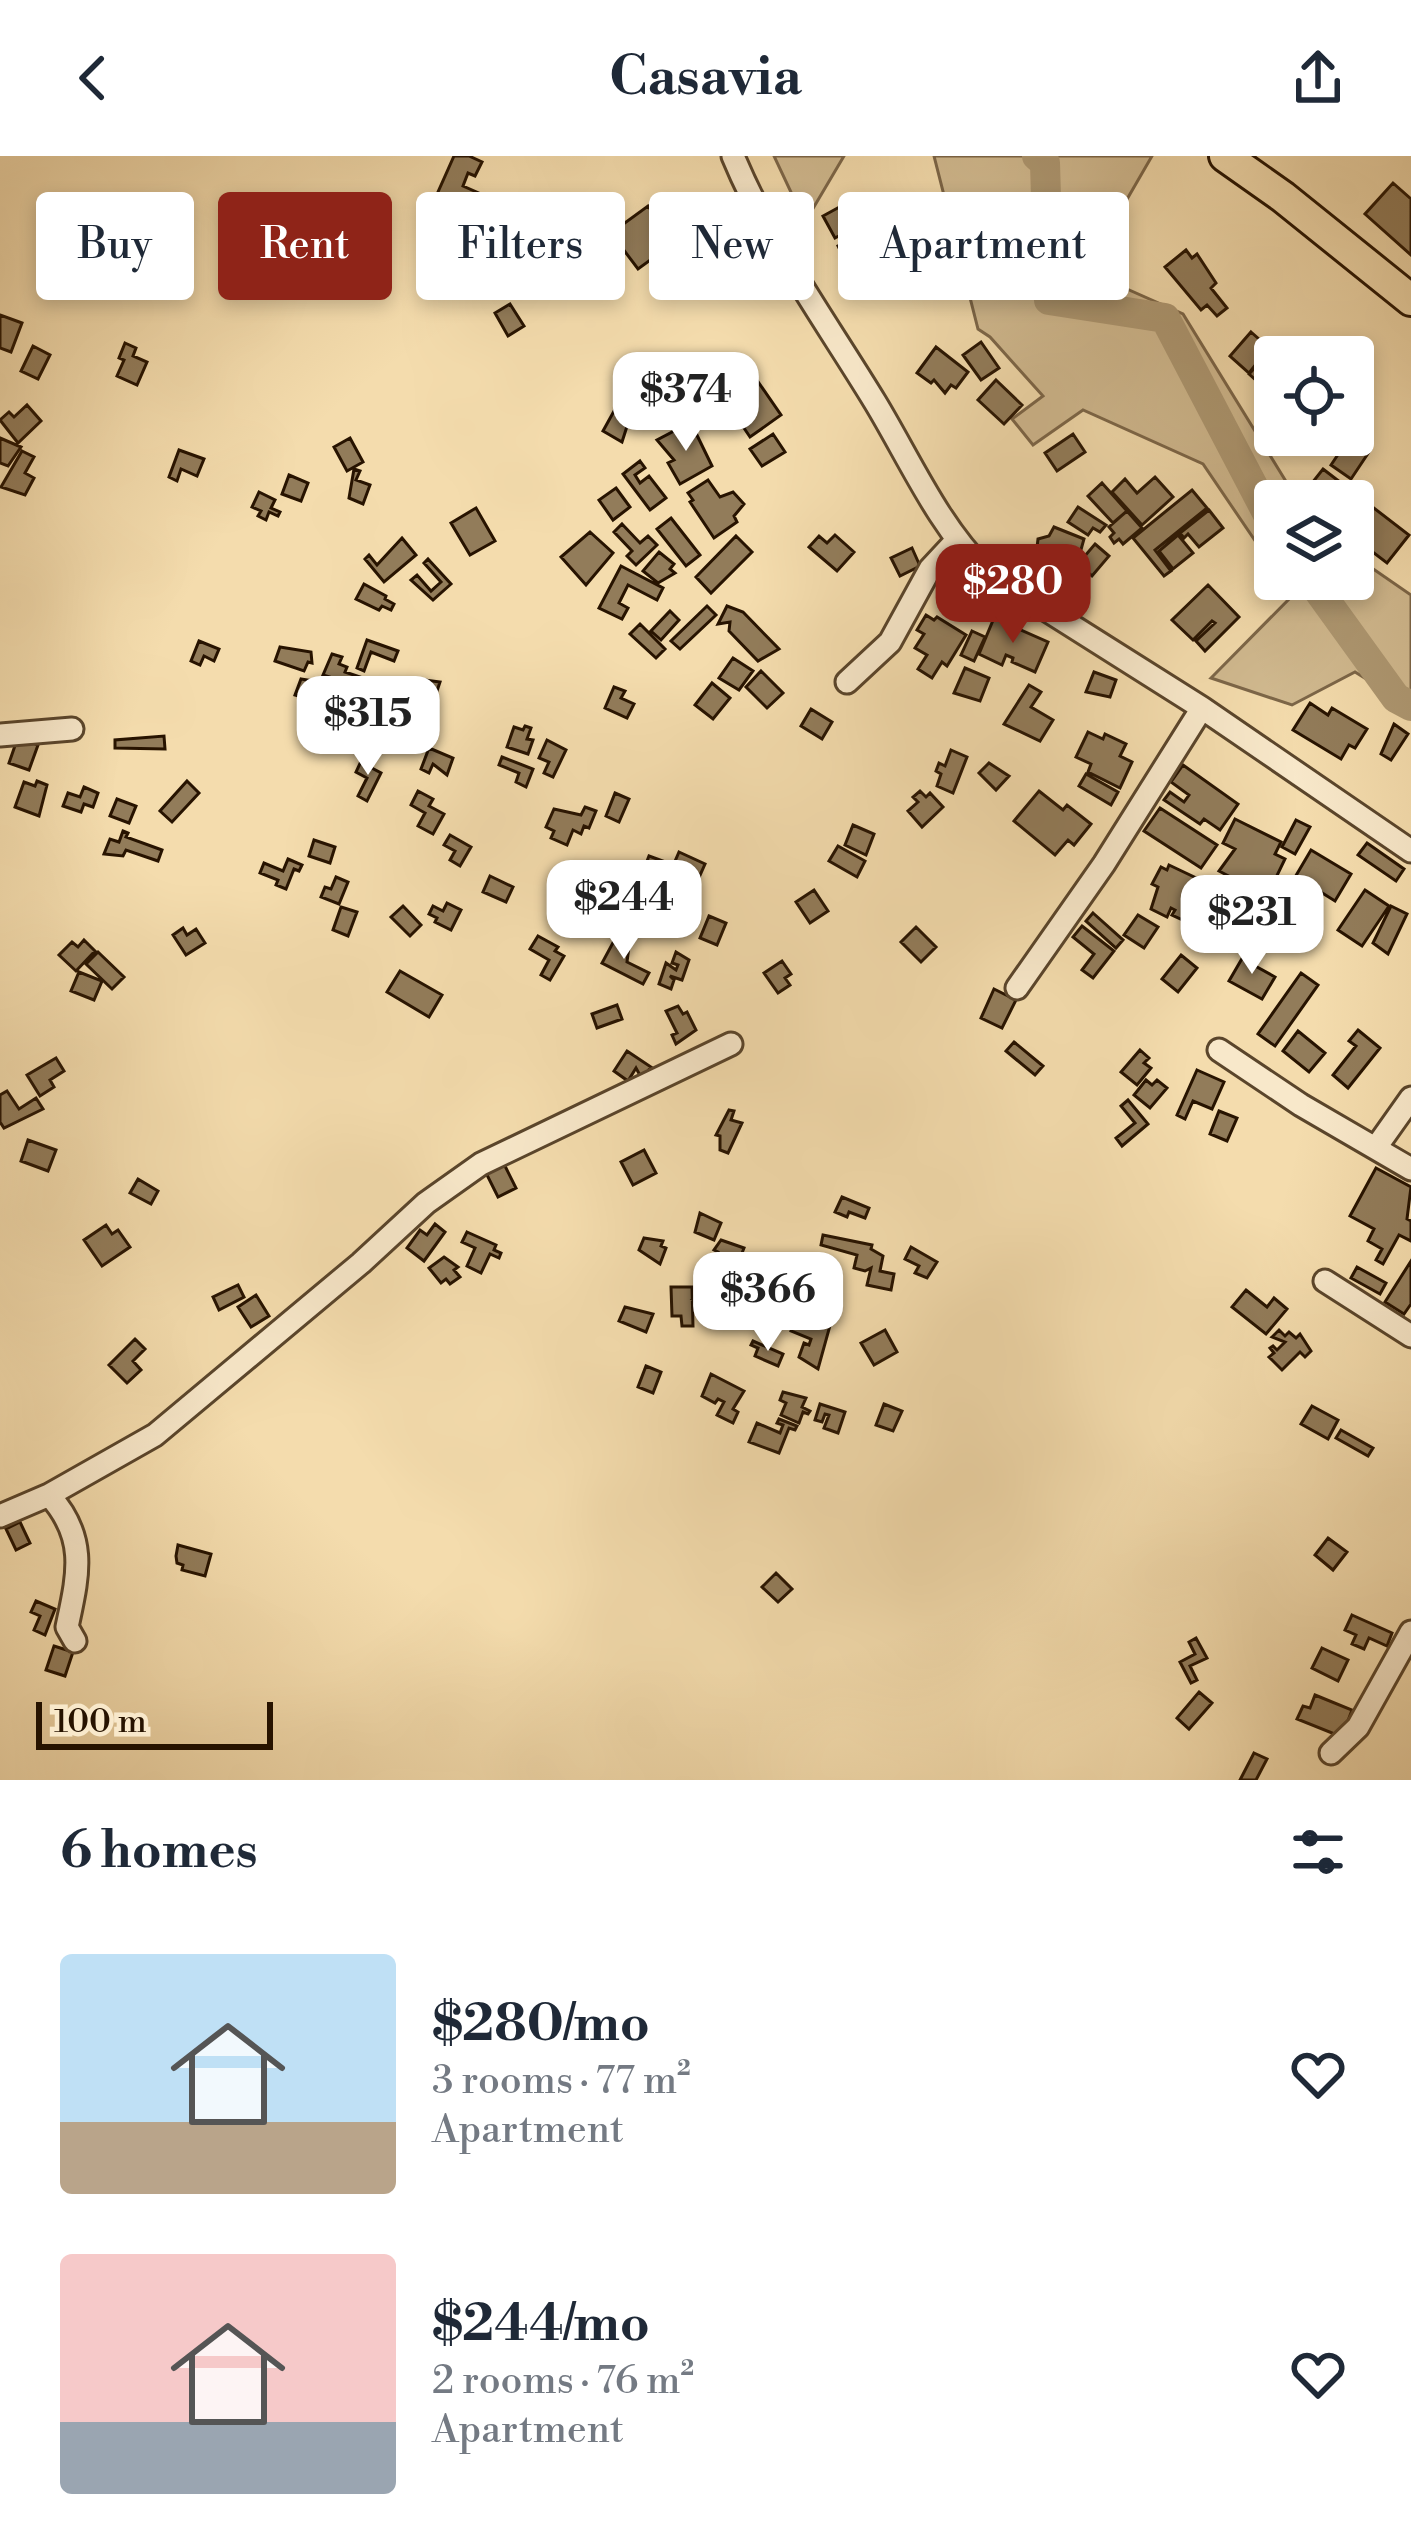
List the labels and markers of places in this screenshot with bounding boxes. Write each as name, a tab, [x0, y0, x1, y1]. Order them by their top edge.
pin: $374	[615, 352, 757, 454]
pin: $280	[942, 544, 1084, 646]
pin: $315	[297, 676, 439, 778]
pin: $244	[553, 860, 695, 962]
pin: $231	[1181, 875, 1323, 977]
pin: $366	[697, 1252, 839, 1354]

